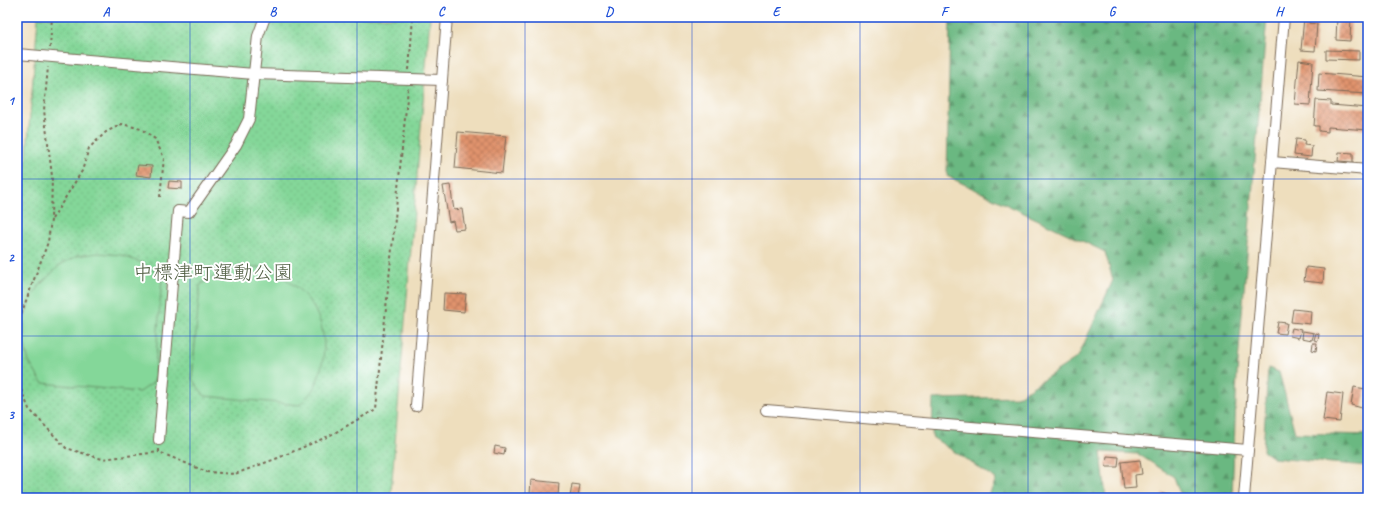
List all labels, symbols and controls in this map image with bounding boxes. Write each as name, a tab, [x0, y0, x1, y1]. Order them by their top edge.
text: A	[103, 4, 111, 20]
text: B	[270, 4, 278, 20]
text: C	[438, 4, 446, 20]
text: D	[605, 4, 614, 20]
text: E	[773, 4, 782, 20]
text: F	[941, 4, 950, 20]
text: G	[1109, 4, 1117, 20]
text: H	[1275, 4, 1285, 20]
text: 1	[8, 93, 16, 109]
text: 2	[8, 250, 15, 266]
park label: 中標津町運動公園	[133, 260, 293, 285]
text: 3	[8, 407, 15, 423]

